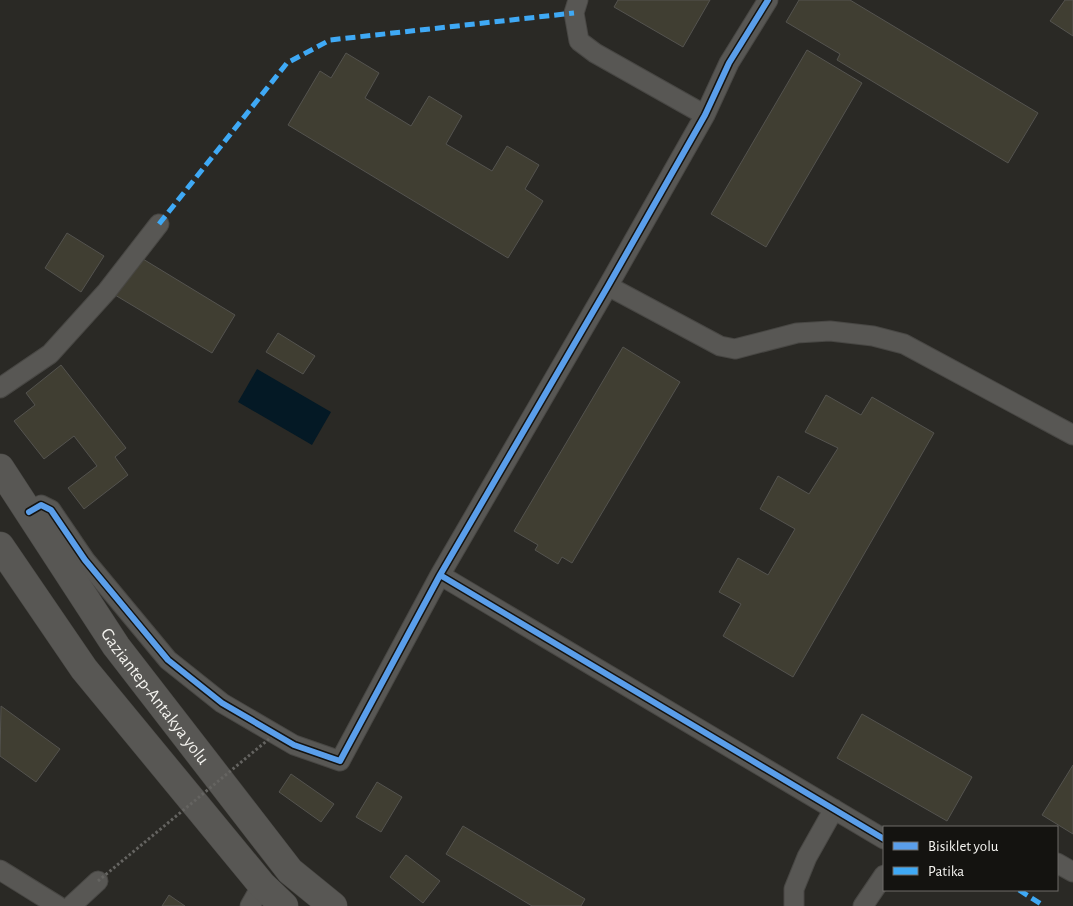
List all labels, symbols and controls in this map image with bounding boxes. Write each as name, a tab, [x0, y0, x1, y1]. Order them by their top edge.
street label: Gaziantep-Antakya yolu	[97, 625, 212, 768]
legend	[883, 826, 1058, 891]
text: Bisiklet yolu	[928, 839, 999, 854]
text: Patika	[928, 864, 964, 879]

